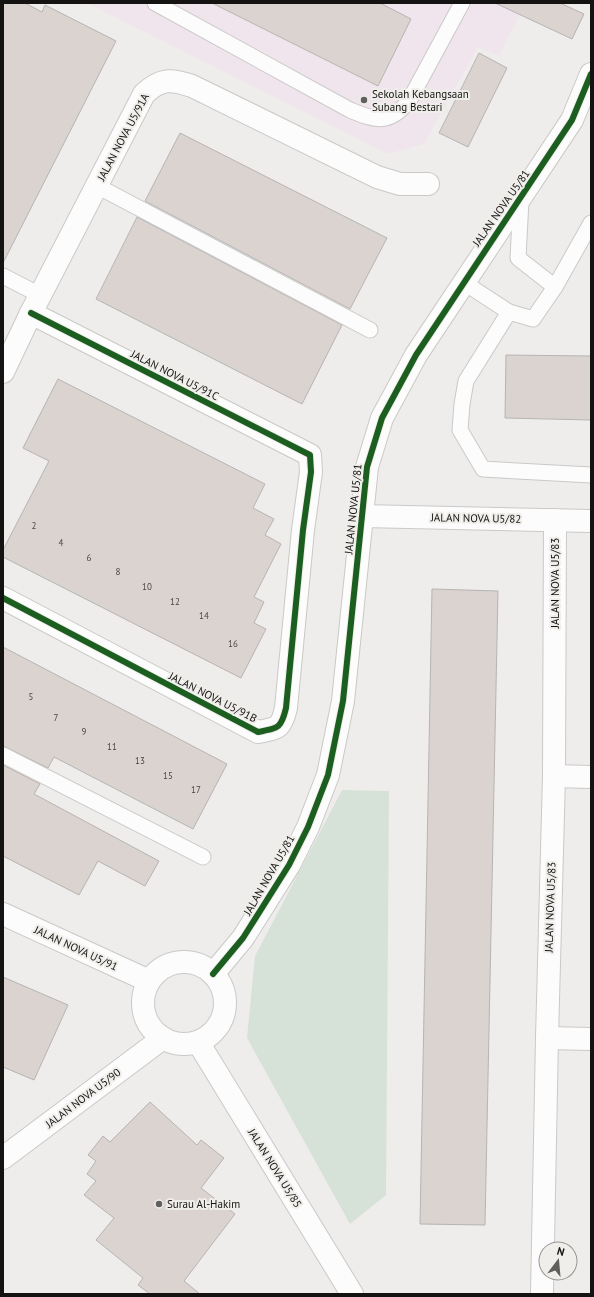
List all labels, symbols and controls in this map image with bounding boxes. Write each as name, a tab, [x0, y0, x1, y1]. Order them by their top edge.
place label: Sekolah Kebangsaan Subang Bestari	[372, 87, 469, 114]
street label: JALAN NOVA U5/91A	[94, 90, 152, 184]
marker: Sekolah Kebangsaan Subang Bestari	[359, 95, 369, 105]
street label: JALAN NOVA U5/81	[469, 167, 533, 250]
street label: JALAN NOVA U5/91C	[128, 346, 221, 403]
street label: JALAN NOVA U5/81	[341, 463, 365, 556]
street label: JALAN NOVA U5/82	[430, 510, 521, 526]
house number: 2	[32, 520, 37, 531]
house number: 4	[59, 537, 64, 548]
street label: JALAN NOVA U5/83	[548, 538, 562, 629]
house number: 6	[87, 552, 92, 563]
house number: 8	[116, 566, 121, 577]
house number: 10	[142, 581, 152, 592]
house number: 12	[170, 596, 180, 607]
house number: 14	[199, 610, 209, 621]
house number: 16	[228, 638, 238, 649]
street label: JALAN NOVA U5/91B	[166, 668, 259, 725]
house number: 5	[29, 691, 34, 702]
house number: 7	[54, 712, 59, 723]
house number: 9	[82, 726, 87, 737]
house number: 11	[107, 741, 117, 752]
house number: 13	[135, 755, 145, 766]
house number: 15	[163, 770, 173, 781]
house number: 17	[191, 784, 201, 795]
street label: JALAN NOVA U5/81	[240, 832, 298, 919]
street label: JALAN NOVA U5/83	[541, 862, 559, 953]
street label: JALAN NOVA U5/91	[31, 922, 120, 973]
street label: JALAN NOVA U5/90	[42, 1065, 123, 1131]
street label: JALAN NOVA U5/85	[245, 1125, 305, 1210]
place label: Surau Al-Hakim	[167, 1197, 240, 1211]
marker: Surau Al-Hakim	[154, 1199, 164, 1209]
north arrow	[538, 1241, 578, 1281]
text: N	[555, 1244, 566, 1259]

